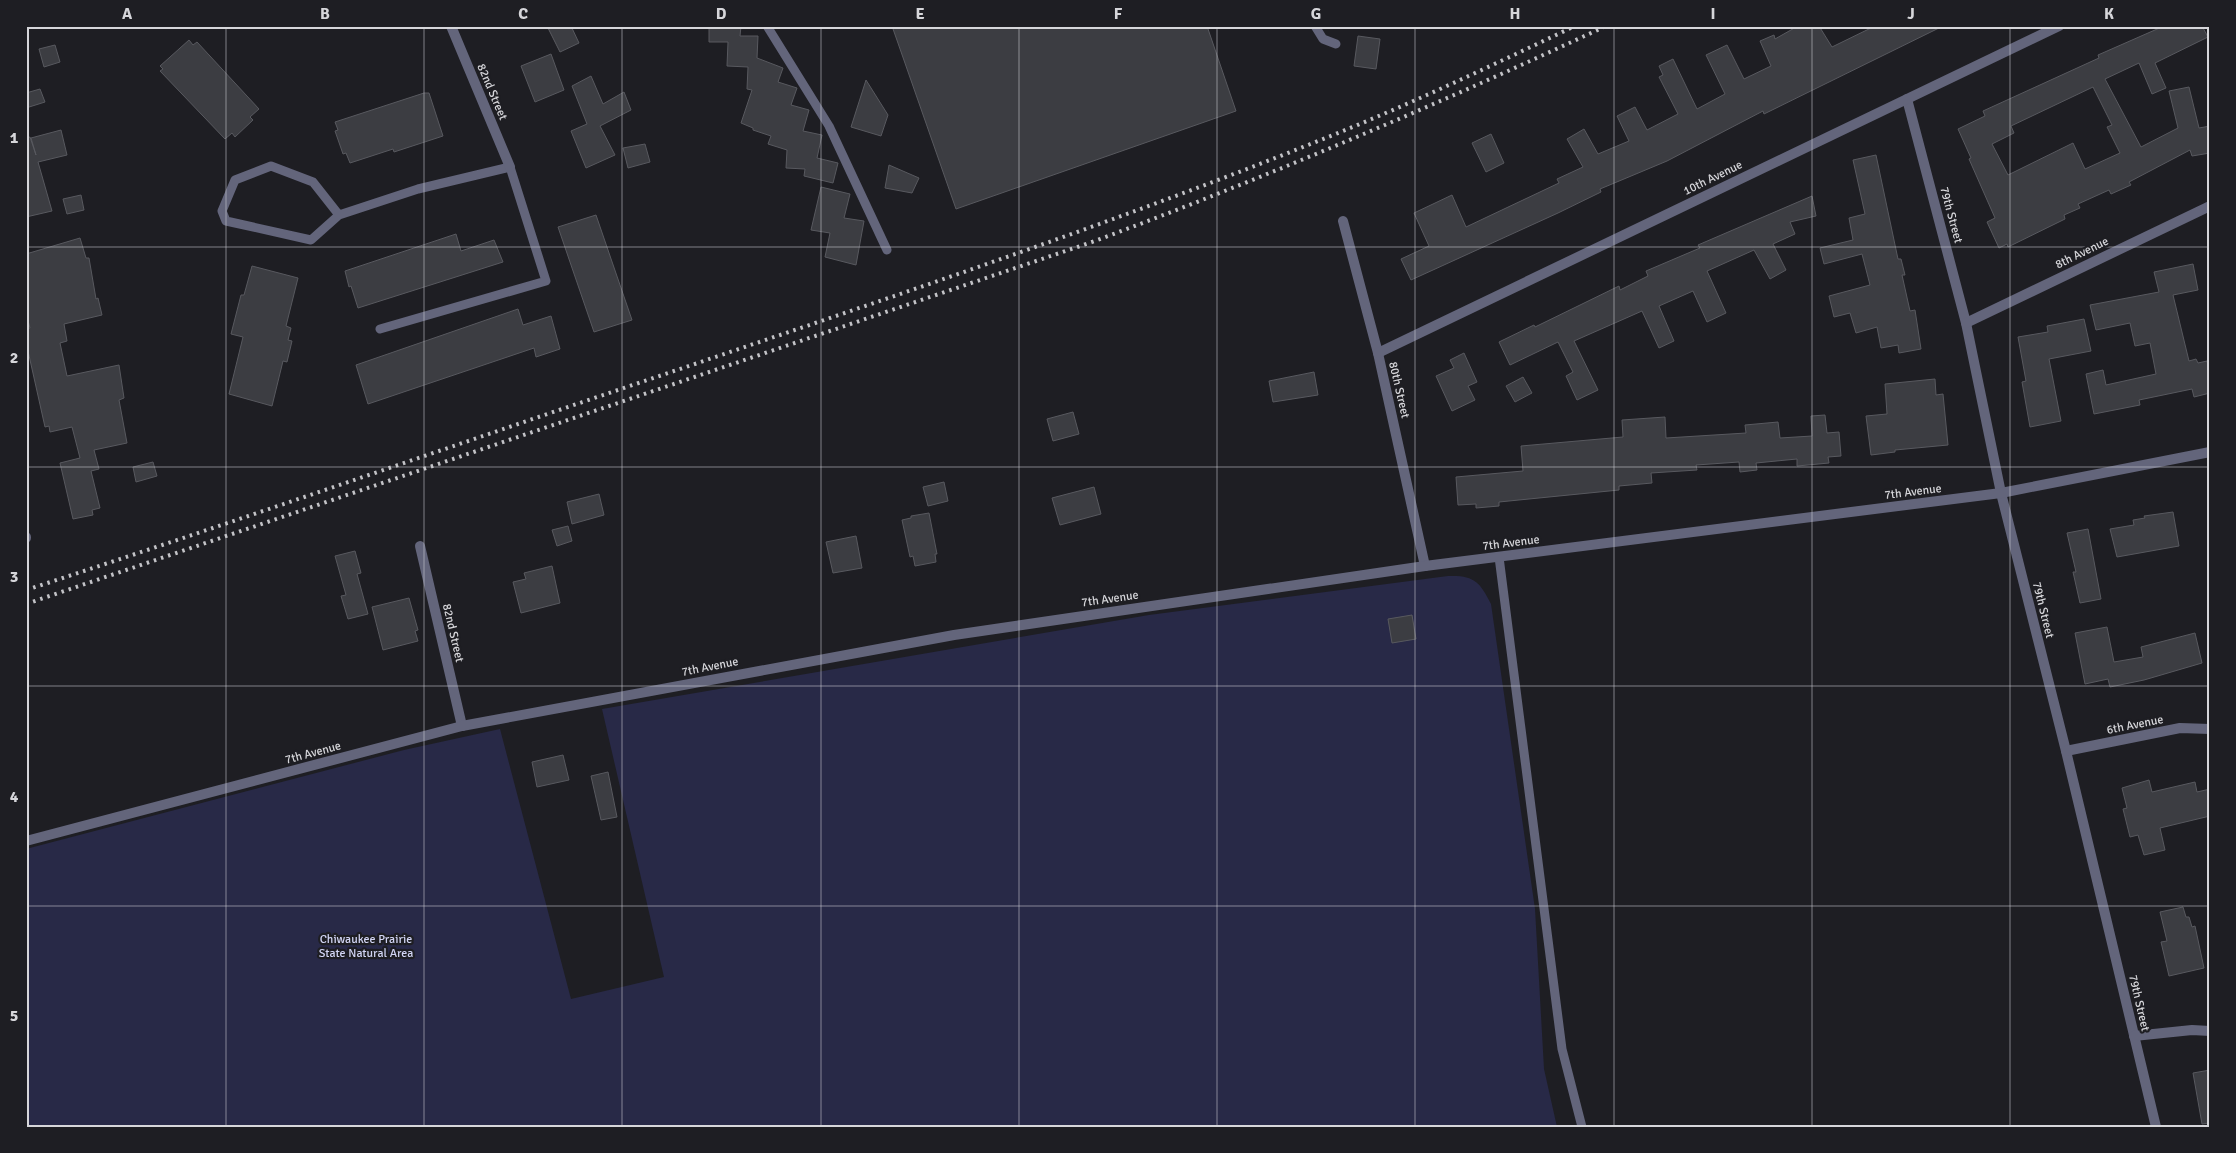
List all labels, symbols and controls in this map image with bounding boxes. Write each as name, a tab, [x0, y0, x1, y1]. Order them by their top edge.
text: A	[122, 4, 133, 24]
text: B	[320, 4, 330, 24]
text: C	[518, 4, 528, 24]
text: D	[716, 4, 727, 24]
text: E	[915, 4, 925, 24]
text: F	[1114, 4, 1123, 24]
text: G	[1311, 4, 1321, 24]
text: H	[1510, 4, 1520, 24]
text: I	[1710, 4, 1716, 24]
text: J	[1907, 4, 1915, 24]
text: K	[2104, 4, 2114, 24]
street label: 82nd Street	[473, 62, 511, 122]
text: 1	[10, 128, 19, 148]
street label: 10th Avenue	[1681, 157, 1745, 199]
street label: 79th Street	[1936, 185, 1966, 245]
street label: 8th Avenue	[2053, 234, 2111, 272]
text: 2	[10, 348, 18, 368]
street label: 80th Street	[1385, 360, 1413, 420]
street label: 7th Avenue	[1884, 481, 1942, 503]
street label: 7th Avenue	[1482, 532, 1540, 554]
text: 3	[10, 567, 18, 587]
street label: 79th Street	[2029, 580, 2057, 640]
street label: 7th Avenue	[1081, 588, 1139, 610]
street label: 82nd Street	[439, 602, 467, 664]
street label: 7th Avenue	[680, 654, 740, 680]
street label: 6th Avenue	[2105, 712, 2165, 738]
street label: 7th Avenue	[283, 738, 343, 768]
text: 4	[10, 787, 19, 807]
park label: Chiwaukee Prairie State Natural Area	[319, 932, 413, 961]
street label: 79th Street	[2125, 973, 2153, 1033]
text: 5	[10, 1006, 18, 1026]

